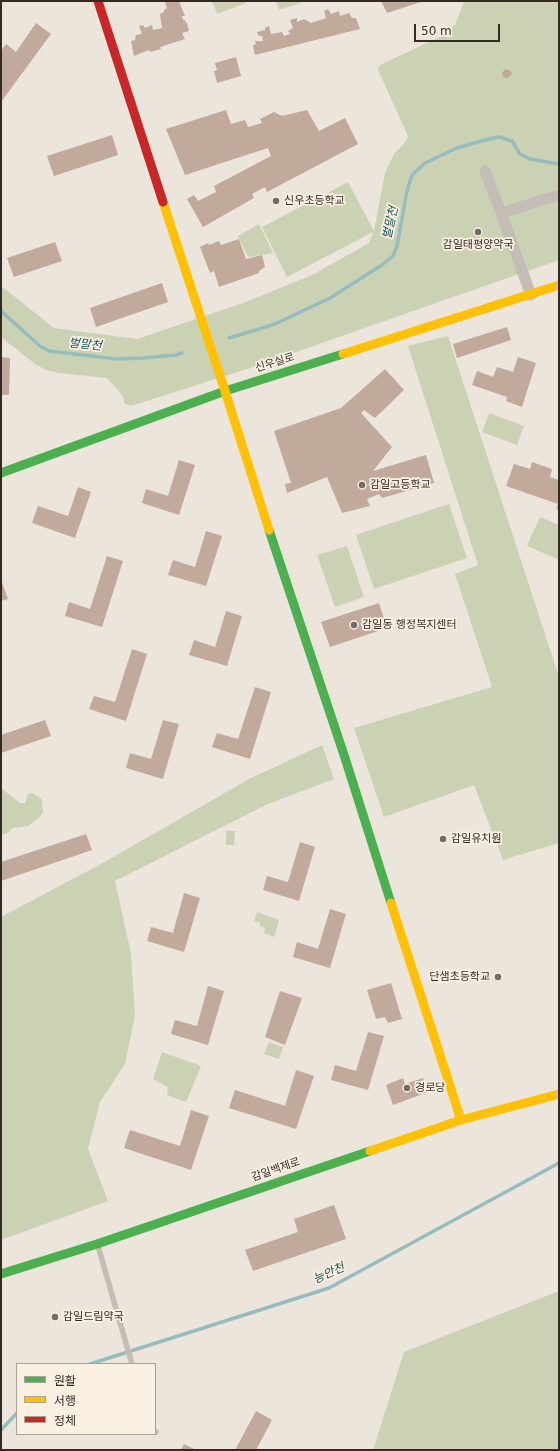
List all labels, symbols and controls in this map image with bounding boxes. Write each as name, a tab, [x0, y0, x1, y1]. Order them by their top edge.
scale bar	[416, 16, 502, 42]
text: 50 m	[421, 24, 452, 38]
place label: 신우초등학교	[284, 194, 345, 208]
marker: 신우초등학교	[271, 196, 281, 206]
water label: 벌말천	[380, 205, 402, 241]
marker: 감일태평양약국	[473, 227, 483, 237]
place label: 감일태평양약국	[443, 238, 513, 252]
water label: 벌말천	[68, 336, 102, 354]
street label: 신우실로	[254, 351, 296, 375]
place label: 감일고등학교	[370, 478, 431, 492]
marker: 감일고등학교	[357, 480, 367, 490]
place label: 감일동 행정복지센터	[362, 618, 457, 632]
marker: 감일동 행정복지센터	[349, 620, 359, 630]
place label: 감일유치원	[451, 832, 502, 846]
marker: 감일유치원	[438, 834, 448, 844]
place label: 단샘초등학교	[429, 970, 490, 984]
marker: 단샘초등학교	[493, 972, 503, 982]
place label: 경로당	[415, 1081, 445, 1095]
marker: 경로당	[402, 1083, 412, 1093]
street label: 감일백제로	[250, 1156, 302, 1184]
water label: 능안천	[311, 1261, 347, 1287]
place label: 감일드림약국	[63, 1310, 124, 1324]
marker: 감일드림약국	[50, 1312, 60, 1322]
legend	[16, 1363, 156, 1435]
text: 원활	[54, 1374, 76, 1388]
text: 서행	[54, 1394, 76, 1408]
text: 정체	[54, 1414, 76, 1428]

